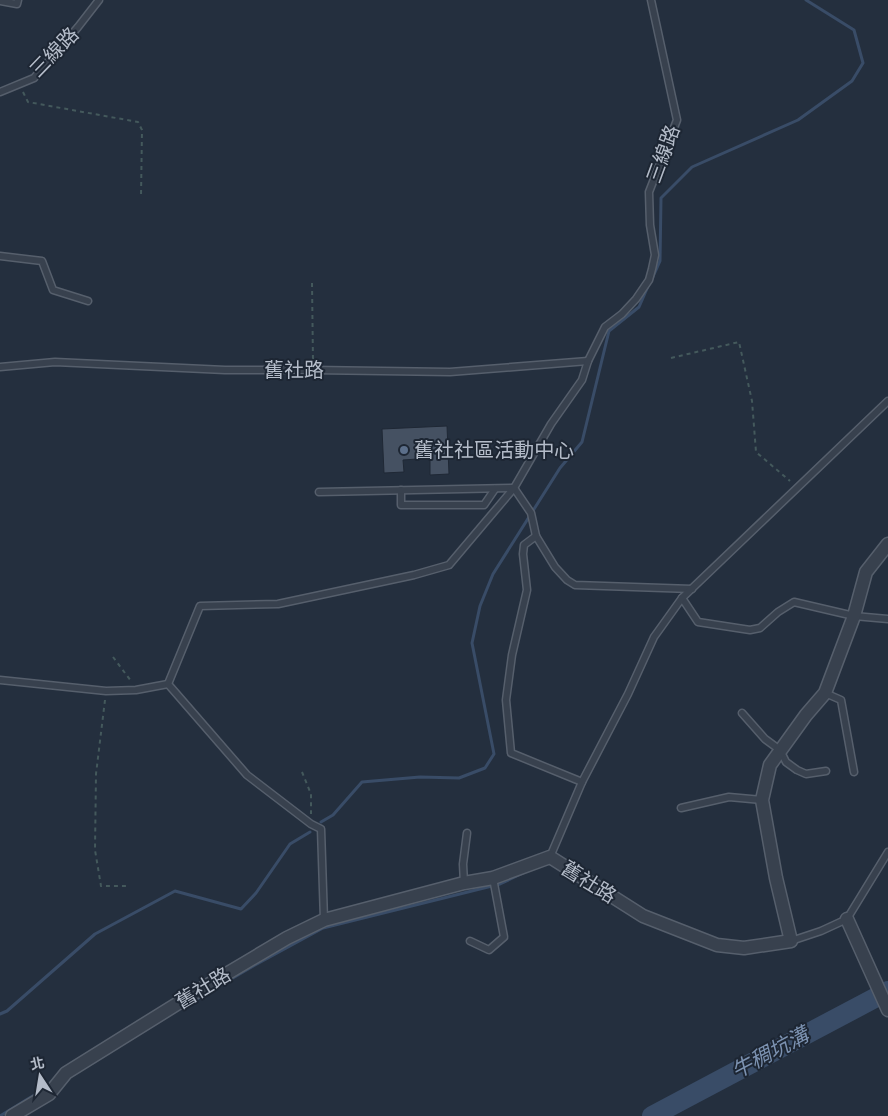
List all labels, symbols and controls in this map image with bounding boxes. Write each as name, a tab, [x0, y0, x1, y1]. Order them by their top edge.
street label: 三線路	[23, 21, 86, 84]
street label: 三線路	[640, 121, 687, 187]
street label: 舊社路	[264, 356, 324, 385]
place label: 舊社社區活動中心	[414, 436, 574, 465]
marker: 舊社社區活動中心	[398, 444, 410, 456]
street label: 舊社路	[556, 854, 622, 911]
street label: 舊社路	[170, 961, 236, 1016]
water label: 牛稠坑溝	[726, 1019, 817, 1086]
north arrow	[15, 1051, 65, 1101]
text: 北	[28, 1052, 46, 1075]

